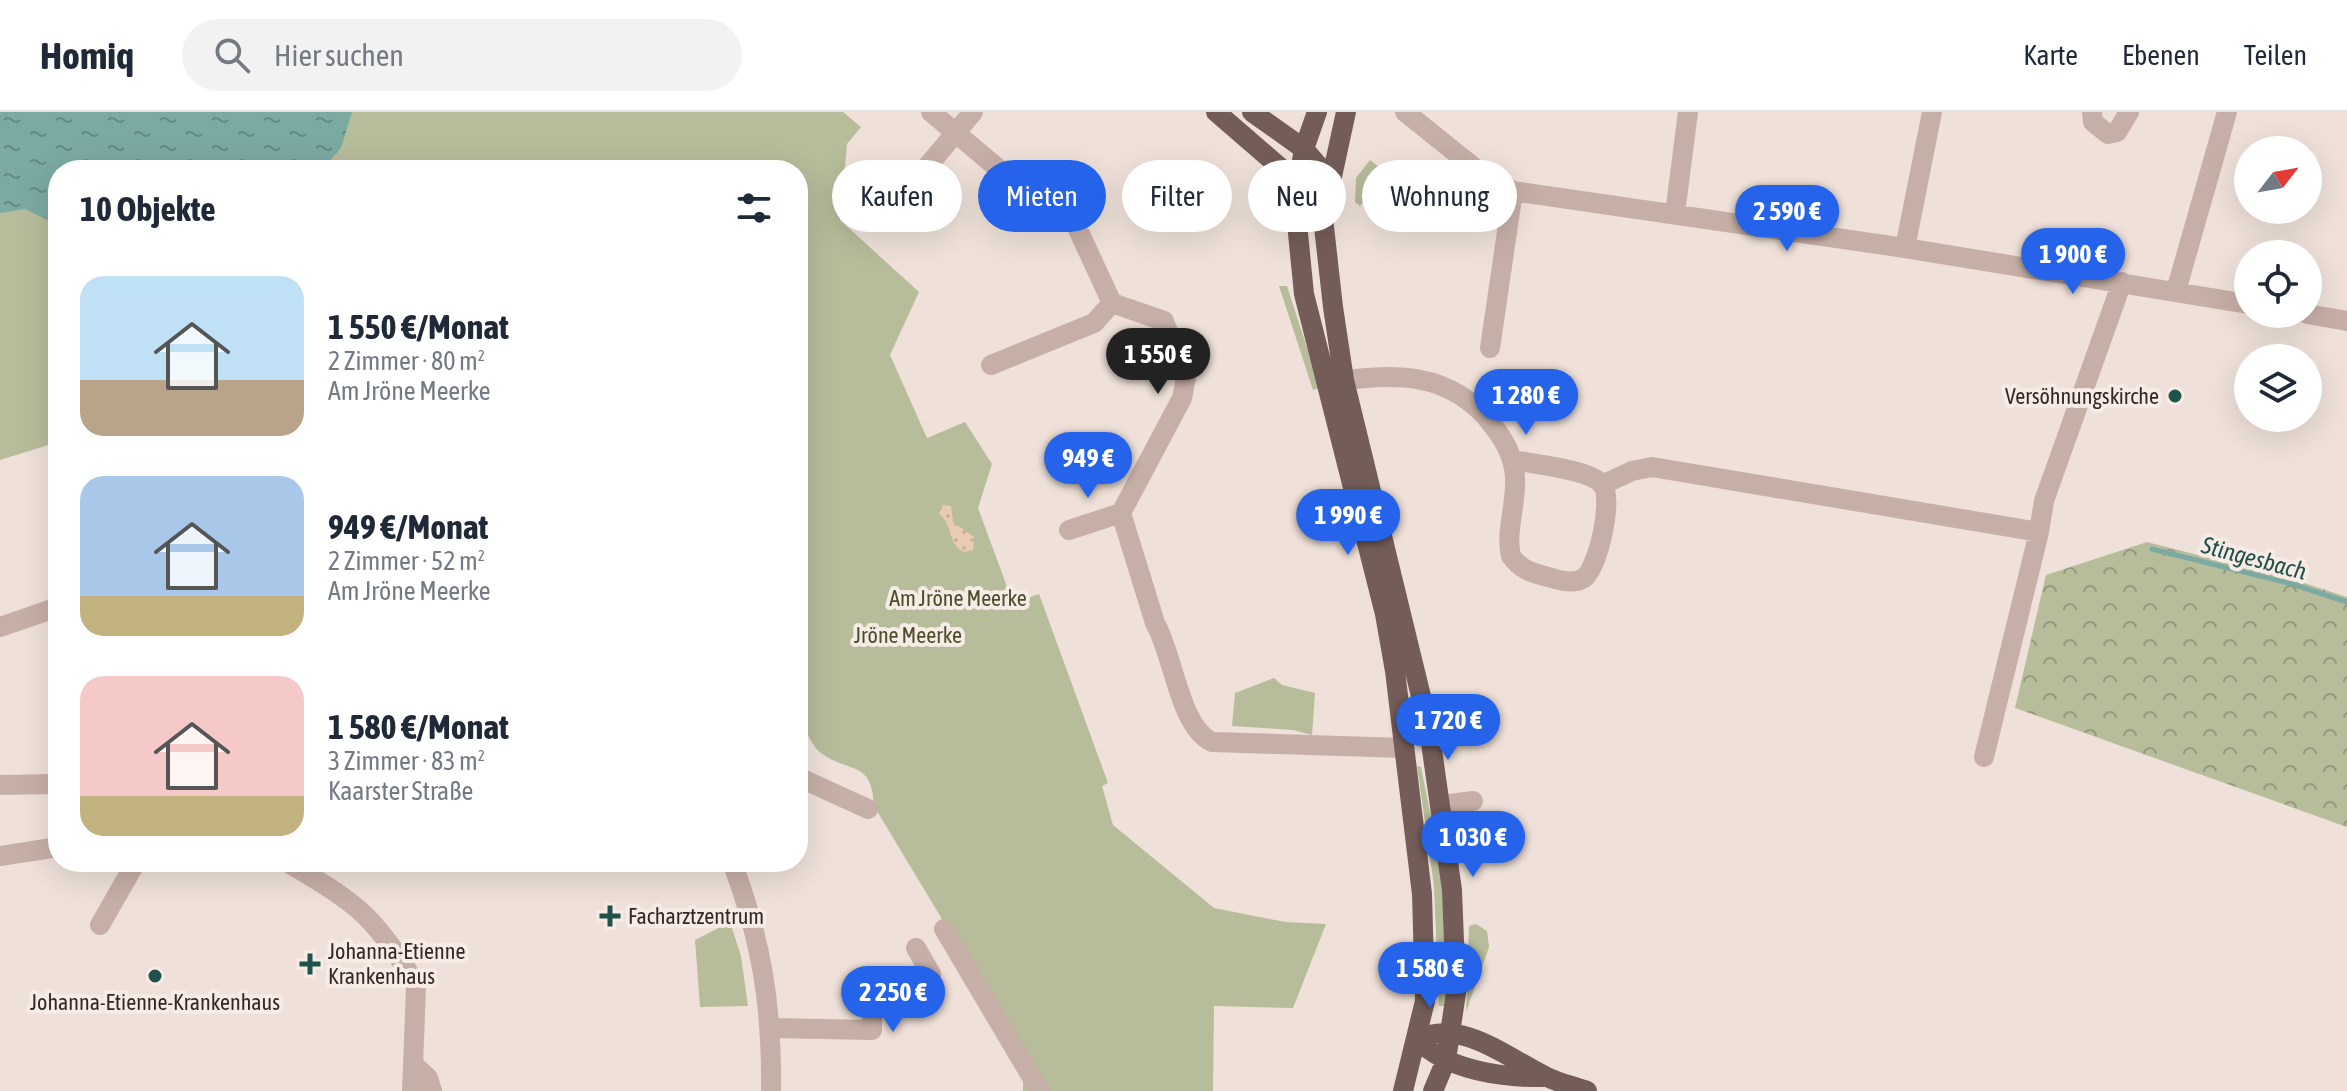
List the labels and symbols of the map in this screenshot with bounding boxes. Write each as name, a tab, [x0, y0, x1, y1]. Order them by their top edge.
north arrow	[2234, 136, 2322, 224]
pin: 2 590 €	[1713, 185, 1861, 253]
pin: 1 900 €	[1999, 228, 2147, 296]
pin: 1 550 €	[1084, 328, 1232, 396]
pin: 1 280 €	[1452, 369, 1600, 437]
place label: Versöhnungskirche	[2005, 383, 2159, 409]
marker: Versöhnungskirche	[2166, 387, 2184, 405]
pin: 949 €	[1032, 432, 1144, 500]
pin: 1 990 €	[1274, 489, 1422, 557]
water label: Stingesbach	[2198, 531, 2310, 585]
park label: Am Jröne Meerke	[889, 585, 1027, 611]
park label: Jröne Meerke	[854, 622, 962, 648]
pin: 1 720 €	[1374, 694, 1522, 762]
pin: 1 030 €	[1399, 811, 1547, 879]
place label: Facharztzentrum	[628, 903, 764, 929]
marker: Facharztzentrum	[599, 905, 621, 927]
place label: Johanna-Etienne Krankenhaus	[328, 938, 465, 989]
pin: 1 580 €	[1356, 942, 1504, 1010]
marker: Johanna-Etienne Krankenhaus	[299, 953, 321, 975]
pin: 2 250 €	[819, 966, 967, 1034]
marker: Johanna-Etienne-Krankenhaus	[146, 967, 164, 985]
place label: Johanna-Etienne-Krankenhaus	[30, 989, 280, 1015]

